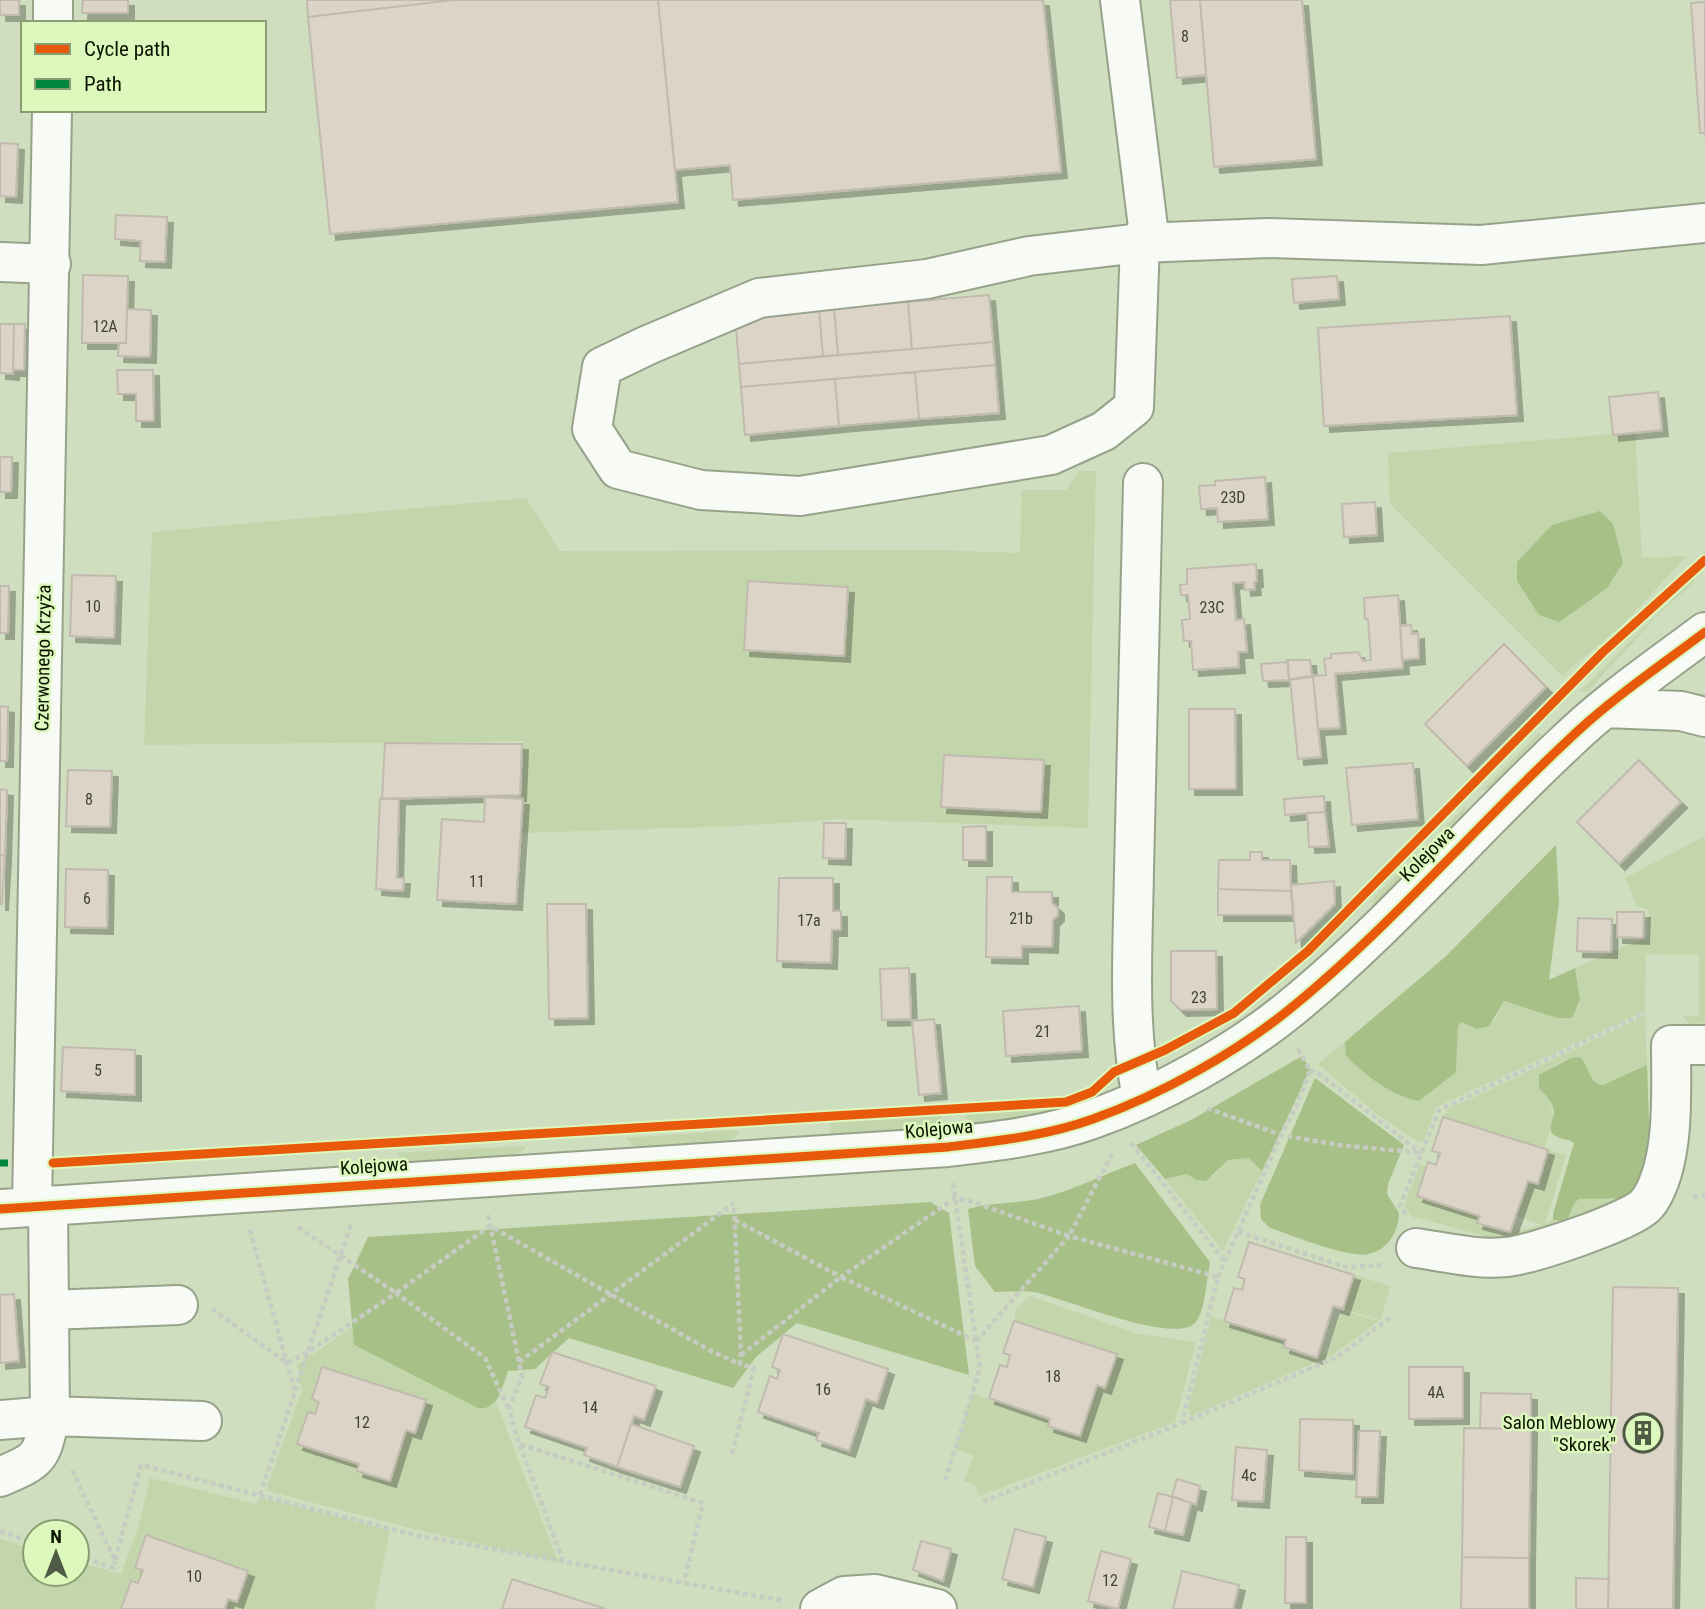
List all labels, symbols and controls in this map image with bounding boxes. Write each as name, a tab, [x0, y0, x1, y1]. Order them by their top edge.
legend	[21, 21, 266, 112]
house number: 8	[1181, 27, 1189, 46]
text: Cycle path	[84, 37, 170, 61]
text: Path	[84, 72, 122, 96]
house number: 12A	[92, 317, 118, 336]
house number: 23D	[1221, 488, 1245, 507]
street label: Czerwonego Krzyża	[30, 584, 56, 732]
house number: 10	[85, 597, 101, 616]
house number: 23C	[1200, 598, 1224, 617]
house number: 8	[85, 790, 93, 809]
street label: Kolejowa	[1395, 822, 1459, 886]
house number: 11	[469, 872, 485, 891]
house number: 6	[83, 889, 91, 908]
house number: 21b	[1009, 909, 1033, 928]
house number: 17a	[797, 911, 821, 930]
house number: 23	[1191, 988, 1207, 1007]
house number: 21	[1035, 1022, 1051, 1041]
house number: 5	[94, 1061, 102, 1080]
street label: Kolejowa	[904, 1115, 974, 1143]
street label: Kolejowa	[339, 1152, 409, 1180]
house number: 18	[1045, 1367, 1061, 1386]
house number: 16	[815, 1380, 831, 1399]
house number: 4A	[1427, 1383, 1445, 1402]
house number: 14	[582, 1398, 598, 1417]
place label: Salon Meblowy "Skorek"	[1503, 1411, 1616, 1456]
building icon: Salon Meblowy "Skorek"	[1622, 1412, 1664, 1454]
house number: 12	[354, 1413, 370, 1432]
house number: 4c	[1241, 1466, 1257, 1485]
north arrow	[21, 1518, 91, 1588]
text: N	[50, 1525, 62, 1548]
house number: 10	[186, 1567, 202, 1586]
house number: 12	[1102, 1571, 1118, 1590]

